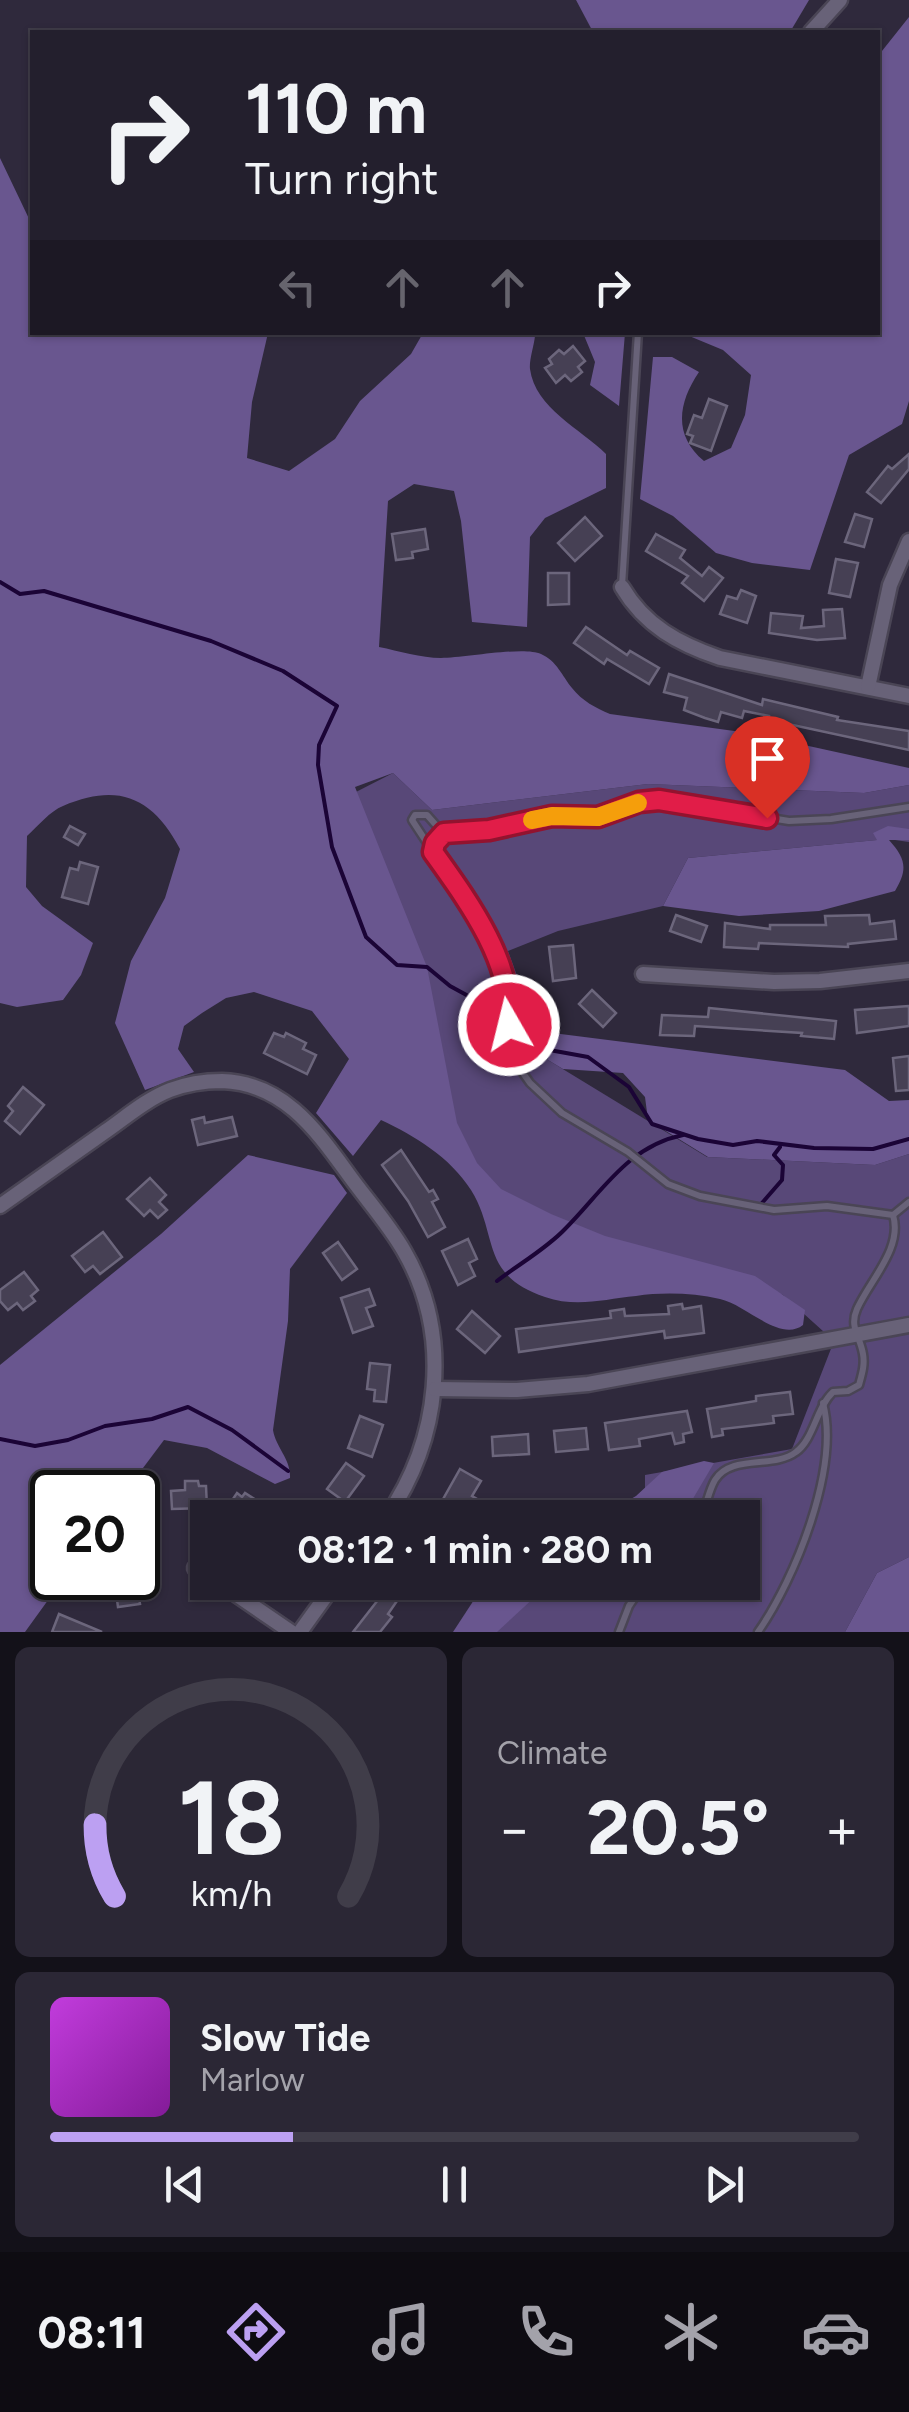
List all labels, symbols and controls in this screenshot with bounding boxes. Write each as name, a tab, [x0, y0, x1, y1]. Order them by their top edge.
text: 110 m	[245, 66, 427, 151]
icon: right	[80, 70, 210, 200]
text: Turn right	[245, 151, 438, 205]
icon: left	[270, 260, 325, 315]
icon: ahead	[375, 260, 430, 315]
icon: ahead	[480, 260, 535, 315]
icon: right	[585, 260, 640, 315]
pin	[725, 716, 810, 819]
icon: arrive	[740, 731, 795, 786]
position arrow	[457, 973, 561, 1077]
speed limit sign: 20	[30, 1470, 160, 1600]
text: 08:12 · 1 min · 280 m	[297, 1527, 653, 1573]
text: Climate	[497, 1734, 608, 1772]
text: 18	[177, 1755, 285, 1880]
text: 20.5°	[587, 1783, 769, 1873]
text: −	[497, 1796, 531, 1862]
text: +	[825, 1796, 859, 1862]
text: km/h	[190, 1872, 272, 1915]
text: Slow Tide	[200, 2015, 370, 2061]
text: Marlow	[200, 2061, 304, 2099]
icon: previous	[157, 2157, 212, 2212]
icon: pause	[427, 2157, 482, 2212]
icon: next	[697, 2157, 752, 2212]
icon: directions	[221, 2297, 291, 2367]
icon: music	[366, 2297, 436, 2367]
icon: phone	[511, 2297, 581, 2367]
icon: climate	[656, 2297, 726, 2367]
icon: car	[801, 2297, 871, 2367]
text: 08:11	[38, 2305, 146, 2359]

